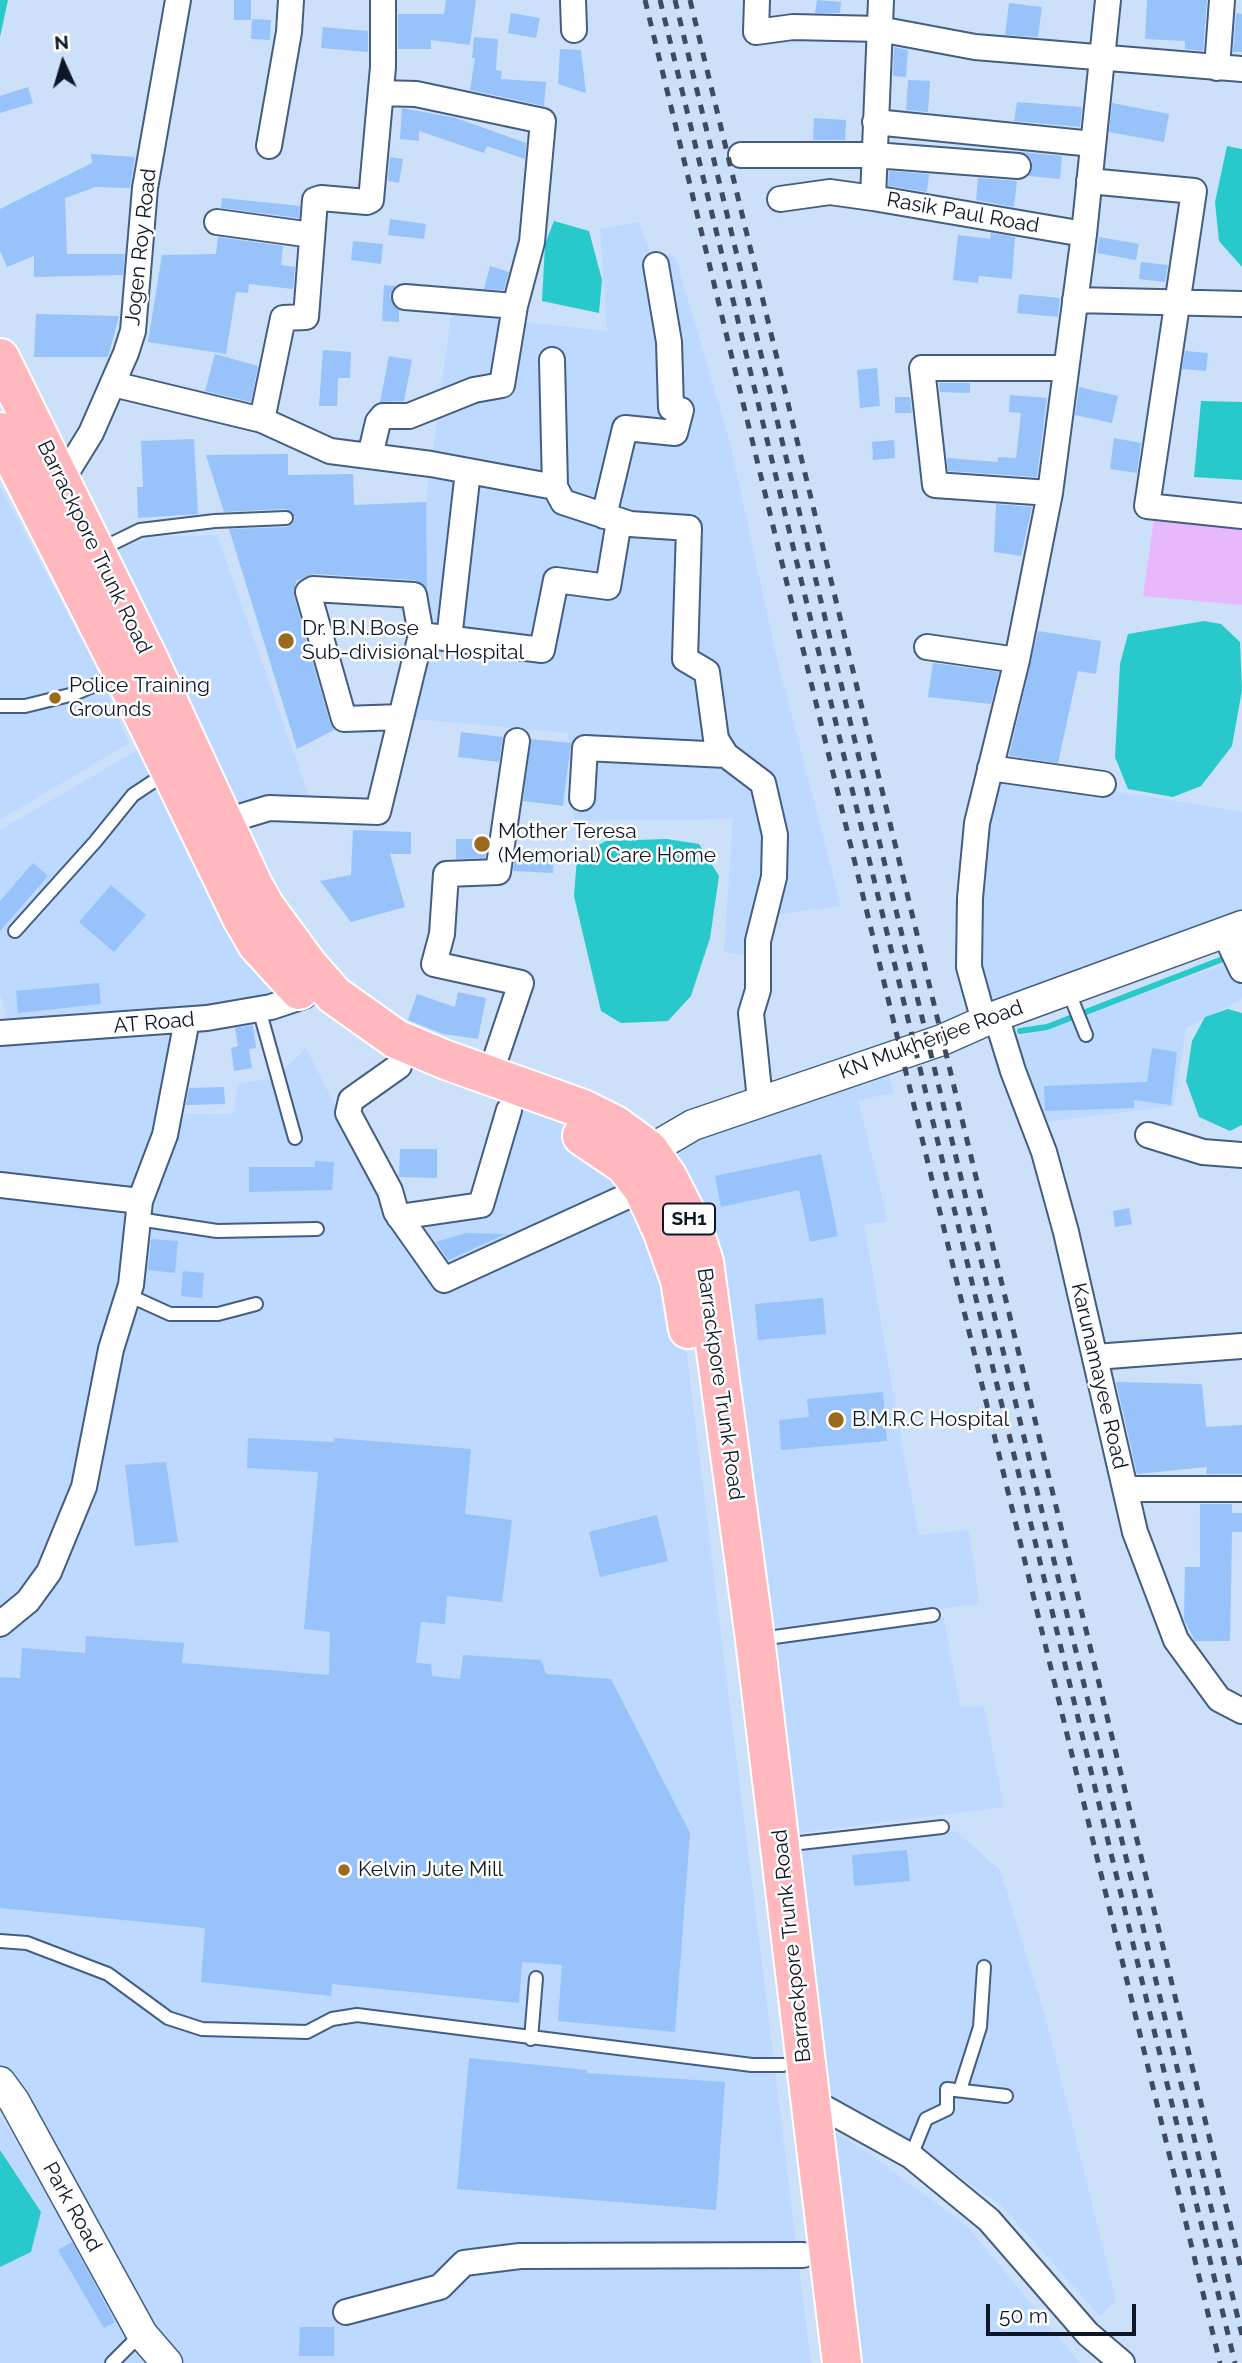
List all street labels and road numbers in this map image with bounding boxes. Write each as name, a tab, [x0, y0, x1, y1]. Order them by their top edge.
street label: Jogen Roy Road	[120, 167, 162, 327]
street label: Rasik Paul Road	[885, 187, 1041, 239]
street label: Barrackpore Trunk Road	[31, 436, 157, 658]
street label: KN Mukherjee Road	[835, 995, 1027, 1085]
street label: AT Road	[112, 1007, 196, 1039]
road number: SH1	[663, 1204, 715, 1234]
street label: Barrackpore Trunk Road	[691, 1266, 749, 1502]
street label: Karunamayee Road	[1065, 1280, 1133, 1472]
street label: Barrackpore Trunk Road	[767, 1828, 817, 2064]
street label: Park Road	[37, 2158, 107, 2256]

